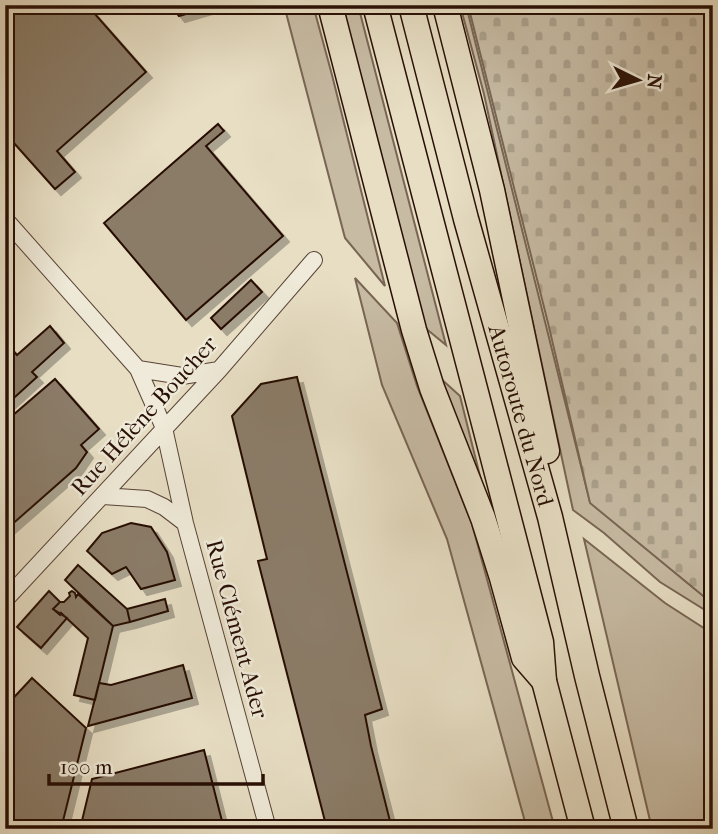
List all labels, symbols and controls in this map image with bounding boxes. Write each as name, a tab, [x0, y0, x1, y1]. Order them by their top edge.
north arrow	[602, 46, 672, 116]
text: N	[642, 73, 666, 90]
street label: Autoroute du Nord	[483, 321, 560, 509]
street label: Rue Hélène Boucher	[65, 331, 223, 501]
street label: Rue Clément Ader	[200, 537, 274, 722]
scale bar	[49, 743, 262, 787]
text: 100 m	[60, 755, 113, 779]

